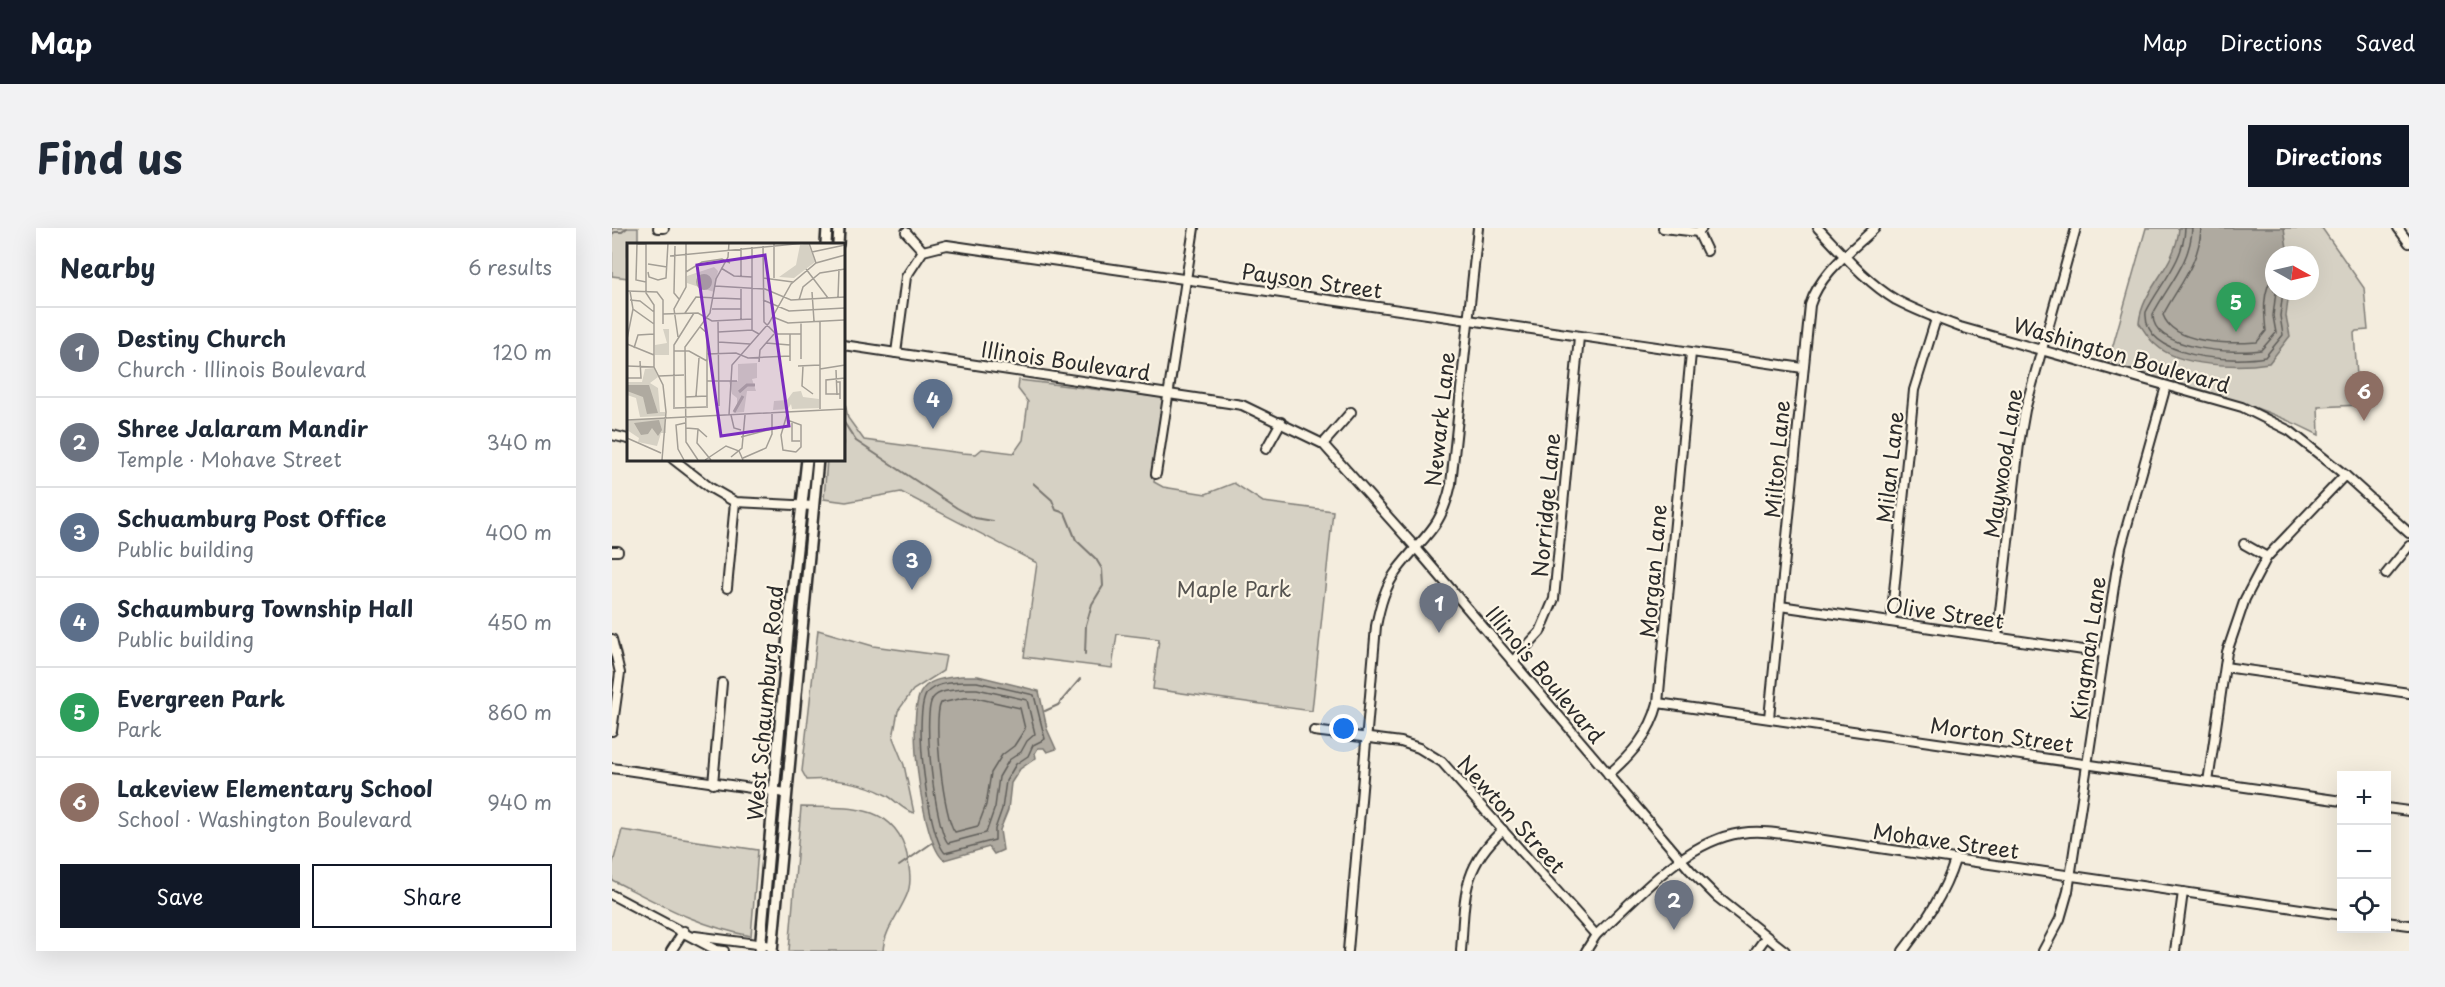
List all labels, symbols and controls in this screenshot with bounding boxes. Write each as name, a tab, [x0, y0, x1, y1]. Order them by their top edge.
text: Map	[30, 21, 92, 64]
text: Map	[2142, 26, 2187, 58]
text: Directions	[2220, 26, 2322, 58]
text: Saved	[2355, 26, 2415, 58]
text: Find us	[36, 125, 183, 188]
button: Directions	[2248, 125, 2409, 187]
inset map	[627, 243, 844, 460]
north arrow	[2265, 246, 2319, 300]
text: Nearby	[60, 248, 155, 287]
text: 6 results	[468, 252, 552, 282]
street label: Payson Street	[1240, 254, 1384, 306]
pin: 5	[2216, 282, 2256, 332]
street label: Washington Boulevard	[2010, 308, 2235, 400]
text: Destiny Church	[117, 321, 286, 354]
street label: Illinois Boulevard	[979, 332, 1153, 388]
text: 1	[75, 337, 84, 367]
text: 120 m	[493, 337, 552, 367]
street label: Newark Lane	[1416, 350, 1462, 488]
text: Church · Illinois Boulevard	[117, 354, 366, 384]
pin: 6	[2344, 372, 2384, 421]
pin: 4	[914, 380, 952, 429]
street label: Maywood Lane	[1974, 386, 2030, 540]
street label: Milton Lane	[1755, 399, 1797, 519]
street label: Milan Lane	[1867, 409, 1911, 525]
text: Shree Jalaram Mandir	[117, 411, 368, 444]
text: 2	[72, 427, 87, 457]
text: 340 m	[487, 427, 552, 457]
street label: Norridge Lane	[1523, 431, 1567, 579]
text: Temple · Mohave Street	[117, 444, 342, 474]
text: Schuamburg Post Office	[117, 501, 386, 534]
street label: Morgan Lane	[1630, 503, 1674, 639]
text: 3	[73, 517, 86, 547]
text: 400 m	[485, 517, 552, 547]
text: Public building	[117, 534, 254, 564]
pin: 3	[892, 540, 932, 590]
park label: Maple Park	[1177, 572, 1292, 604]
street label: Kingman Lane	[2061, 574, 2113, 722]
street label: West Schaumburg Road	[738, 584, 790, 822]
pin: 1	[1420, 584, 1458, 633]
street label: Olive Street	[1884, 588, 2006, 636]
text: Schaumburg Township Hall	[117, 591, 413, 624]
street label: Illinois Boulevard	[1479, 598, 1613, 750]
text: 4	[73, 607, 86, 637]
text: 450 m	[487, 607, 552, 637]
text: Public building	[117, 624, 254, 654]
text: Evergreen Park	[117, 681, 285, 714]
text: 5	[73, 697, 86, 727]
text: 860 m	[487, 697, 552, 727]
street label: Morton Street	[1928, 708, 2076, 760]
text: Park	[117, 714, 162, 744]
your location	[1329, 714, 1358, 743]
street label: Newton Street	[1450, 748, 1574, 880]
text: Lakeview Elementary School	[117, 771, 433, 804]
map controls	[2337, 771, 2391, 933]
button: +	[2337, 771, 2391, 825]
text: 6	[72, 787, 87, 817]
text: 940 m	[487, 787, 552, 817]
text: School · Washington Boulevard	[117, 804, 412, 834]
street label: Mohave Street	[1871, 814, 2021, 866]
button: −	[2337, 825, 2391, 879]
button: Save	[60, 864, 300, 928]
button: Share	[312, 864, 552, 928]
button: locate	[2337, 879, 2391, 933]
pin: 2	[1654, 880, 1694, 930]

